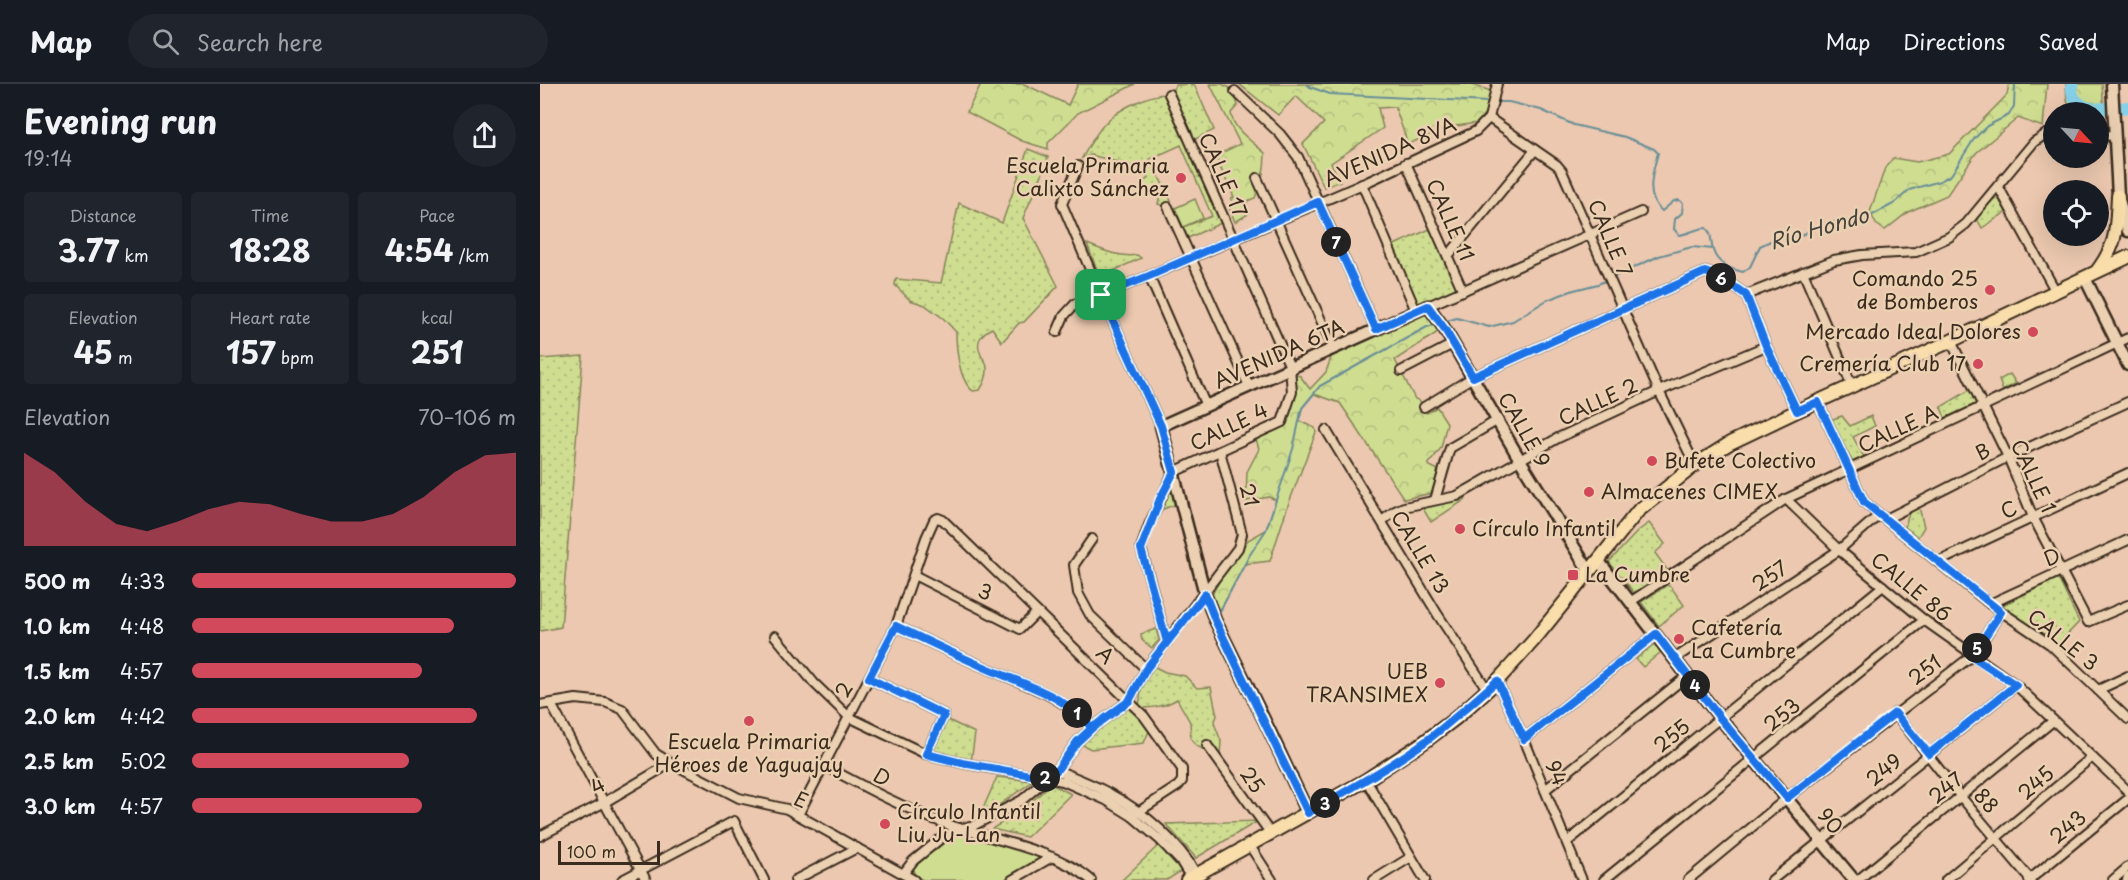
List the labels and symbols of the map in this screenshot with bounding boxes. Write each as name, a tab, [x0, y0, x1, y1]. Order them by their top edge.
north arrow	[2043, 102, 2109, 168]
street label: AVENIDA 8VA	[1319, 108, 1461, 194]
street label: CALLE 17	[1192, 127, 1256, 222]
place label: Escuela Primaria Calixto Sánchez	[1006, 150, 1169, 203]
marker: Escuela Primaria Calixto Sánchez	[1174, 171, 1188, 185]
street label: CALLE 11	[1419, 174, 1482, 266]
street label: CALLE 7	[1581, 194, 1641, 281]
water label: Río Hondo	[1765, 197, 1873, 257]
pin: 7	[1321, 227, 1351, 257]
pin: 6	[1706, 263, 1736, 293]
place label: Comando 25 de Bomberos	[1852, 263, 1978, 316]
pin	[1075, 269, 1126, 320]
marker: Comando 25 de Bomberos	[1983, 283, 1997, 297]
street label: AVENIDA 6TA	[1209, 311, 1349, 395]
place label: Mercado Ideal Dolores	[1805, 316, 2021, 346]
marker: Mercado Ideal Dolores	[2026, 325, 2040, 339]
place label: Cremería Club 17	[1799, 348, 1966, 378]
marker: Cremería Club 17	[1971, 357, 1985, 371]
street label: CALLE 2	[1553, 370, 1642, 433]
street label: CALLE 9	[1491, 386, 1559, 473]
street label: CALLE 4	[1184, 394, 1273, 458]
street label: CALLE A	[1853, 396, 1943, 460]
street label: CALLE 1	[2005, 434, 2061, 518]
street label: B	[1970, 435, 1995, 467]
place label: Bufete Colectivo	[1664, 445, 1816, 475]
marker: Bufete Colectivo	[1645, 454, 1659, 468]
place label: Almacenes CIMEX	[1601, 476, 1778, 506]
street label: 21	[1232, 480, 1267, 510]
marker: Almacenes CIMEX	[1582, 485, 1596, 499]
street label: C	[1997, 496, 2021, 524]
street label: CALLE 13	[1384, 504, 1458, 599]
place label: Círculo Infantil	[1472, 513, 1616, 543]
marker: Círculo Infantil	[1453, 522, 1467, 536]
street label: D	[2038, 539, 2065, 573]
street label: CALLE 86	[1865, 544, 1959, 628]
street label: 257	[1745, 552, 1793, 598]
place label: La Cumbre	[1585, 559, 1690, 589]
marker: La Cumbre	[1566, 568, 1580, 582]
street label: 3	[973, 575, 998, 607]
street label: CALLE 3	[2022, 601, 2106, 677]
place label: Cafetería La Cumbre	[1691, 612, 1796, 665]
marker: Cafetería La Cumbre	[1672, 632, 1686, 646]
pin: 5	[1962, 633, 1992, 663]
street label: A	[1090, 638, 1122, 670]
street label: 251	[1901, 647, 1947, 692]
place label: UEB TRANSIMEX	[1306, 656, 1428, 709]
pin: 4	[1680, 670, 1710, 700]
street label: 2	[827, 676, 860, 703]
marker: UEB TRANSIMEX	[1433, 676, 1447, 690]
street label: 253	[1757, 690, 1806, 738]
pin: 1	[1062, 698, 1092, 728]
street label: 255	[1647, 711, 1696, 759]
marker: Escuela Primaria Héroes de Yaguajay	[742, 714, 756, 728]
place label: Escuela Primaria Héroes de Yaguajay	[655, 726, 843, 779]
street label: 249	[1859, 746, 1908, 793]
street label: 94	[1538, 755, 1576, 790]
street label: 245	[2011, 758, 2060, 806]
street label: D	[869, 759, 896, 793]
street label: 25	[1233, 760, 1273, 799]
pin: 2	[1030, 762, 1060, 792]
street label: 247	[1921, 764, 1970, 811]
street label: 4	[584, 769, 611, 801]
street label: 88	[1967, 781, 2006, 820]
street label: E	[789, 783, 813, 815]
pin: 3	[1310, 788, 1340, 818]
place label: Círculo Infantil Liu Ju-Lan	[897, 796, 1041, 849]
street label: 90	[1811, 801, 1851, 840]
street label: 243	[2043, 802, 2092, 850]
marker: Círculo Infantil Liu Ju-Lan	[878, 817, 892, 831]
scale bar	[558, 838, 660, 866]

